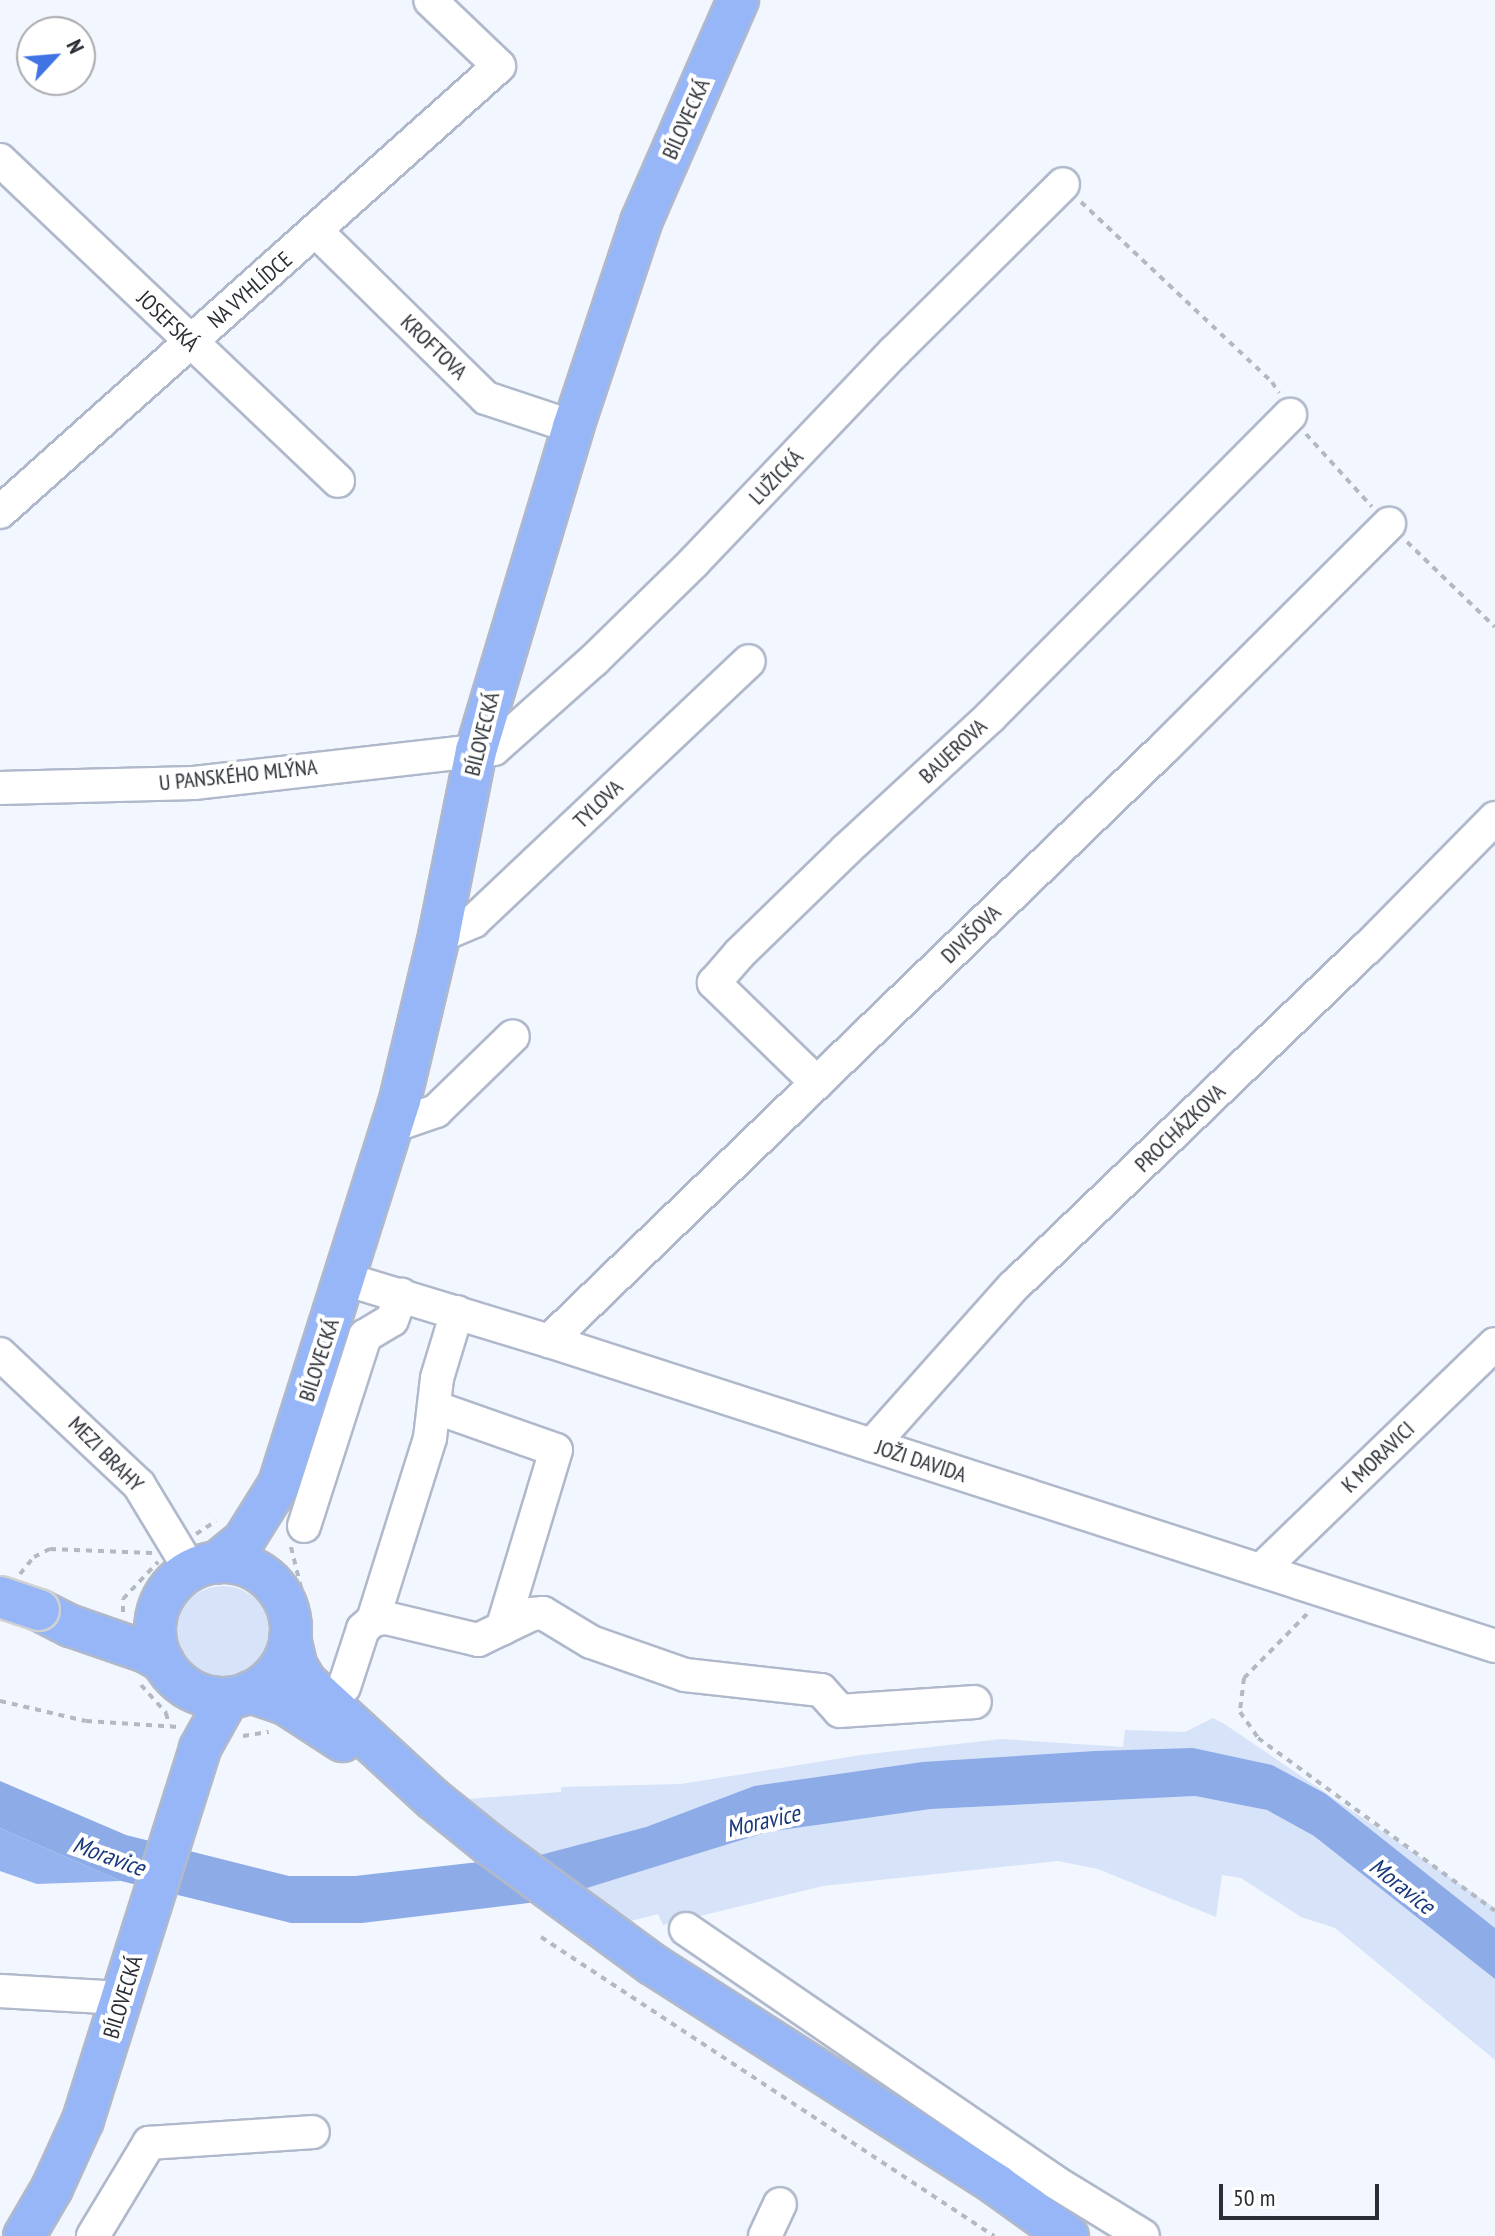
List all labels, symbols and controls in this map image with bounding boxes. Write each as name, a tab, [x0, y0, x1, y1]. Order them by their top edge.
north arrow	[16, 16, 96, 96]
text: N	[61, 35, 91, 58]
street label: BÍLOVECKÁ	[657, 75, 715, 163]
street label: NA VYHLÍDCE	[202, 246, 298, 334]
street label: JOSEFSKÁ	[132, 285, 204, 357]
street label: KROFTOVA	[395, 309, 473, 385]
street label: LUŽICKÁ	[744, 444, 808, 510]
street label: BÍLOVECKÁ	[459, 689, 505, 779]
street label: BAUEROVA	[914, 713, 992, 789]
street label: U PANSKÉHO MLÝNA	[158, 754, 318, 796]
street label: TYLOVA	[568, 774, 628, 834]
street label: DIVIŠOVA	[936, 899, 1006, 969]
street label: PROCHÁZKOVA	[1129, 1078, 1231, 1178]
street label: BÍLOVECKÁ	[293, 1315, 345, 1405]
street label: MEZI BRAHY	[63, 1411, 149, 1497]
street label: K MORAVICI	[1336, 1416, 1420, 1498]
street label: JOŽI DAVIDA	[872, 1434, 970, 1488]
water label: Moravice	[724, 1799, 802, 1843]
water label: Moravice	[69, 1830, 149, 1882]
water label: Moravice	[1364, 1852, 1440, 1920]
street label: BÍLOVECKÁ	[98, 1952, 148, 2042]
scale bar	[1223, 2168, 1383, 2218]
text: 50 m	[1233, 2182, 1275, 2213]

